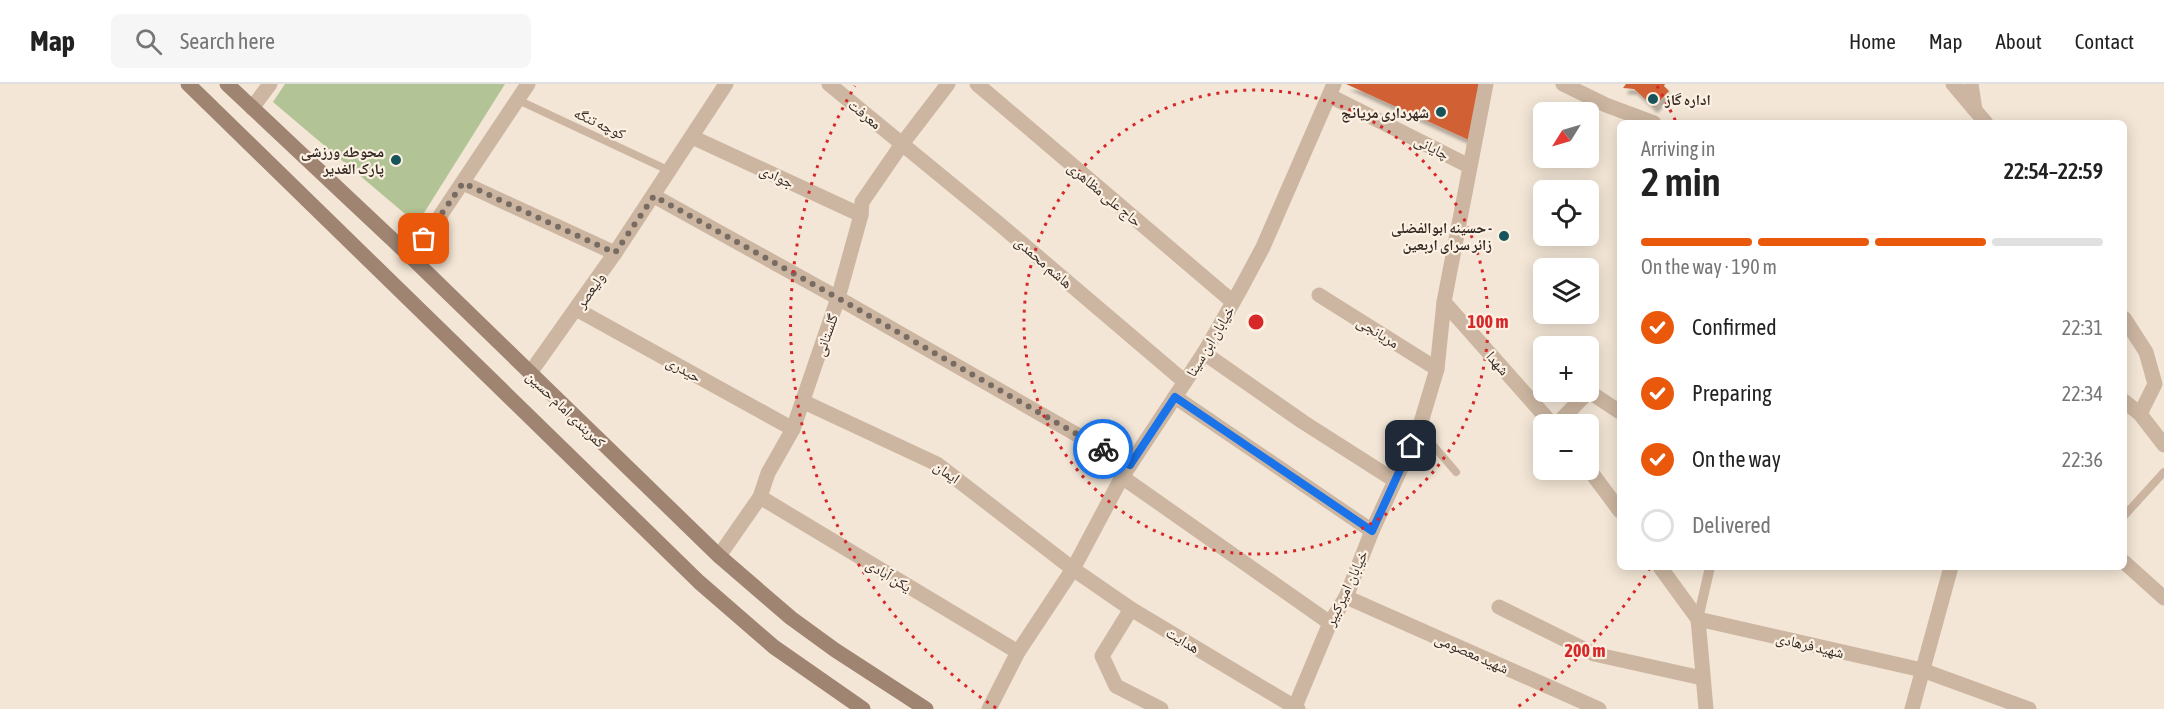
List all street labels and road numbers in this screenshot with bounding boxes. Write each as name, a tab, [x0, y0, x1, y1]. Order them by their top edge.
street label: معرفت	[844, 96, 885, 133]
street label: کوچه تنگه	[571, 104, 628, 143]
street label: چایانی	[1411, 131, 1453, 165]
street label: حاج علی مظاهری	[1063, 158, 1146, 232]
street label: جوادی	[756, 161, 797, 193]
street label: هاشم محمدی	[1010, 232, 1076, 293]
street label: ولیعصر	[571, 269, 609, 312]
street label: خیابان ابن سینا	[1182, 302, 1240, 380]
street label: گلستانی	[811, 311, 843, 359]
street label: مریانجی	[1353, 313, 1402, 353]
street label: شهدا	[1482, 348, 1513, 379]
street label: حیدری	[663, 353, 705, 387]
street label: کمربندی امام حسین	[522, 367, 609, 452]
street label: ایمان	[930, 457, 963, 488]
street label: خیابان امیرکبیر	[1321, 547, 1373, 630]
street label: یکن آبادی	[862, 555, 915, 597]
street label: هدایت	[1163, 624, 1203, 657]
street label: شهید معصومی	[1432, 629, 1512, 679]
street label: شهید فرهادی	[1774, 629, 1846, 663]

